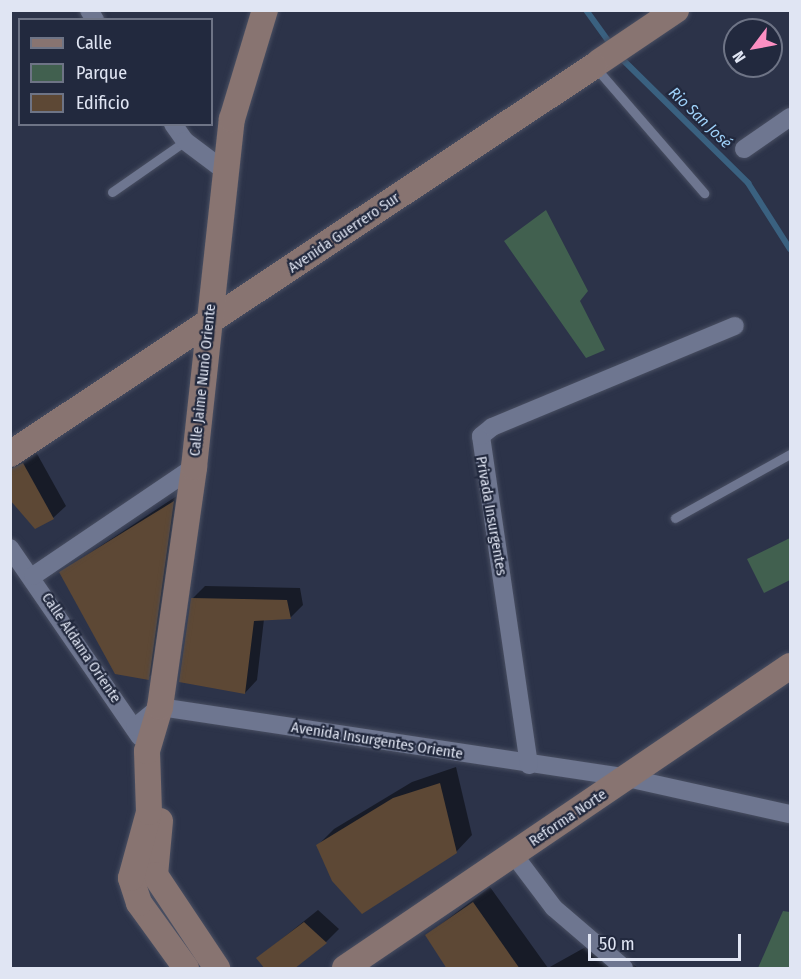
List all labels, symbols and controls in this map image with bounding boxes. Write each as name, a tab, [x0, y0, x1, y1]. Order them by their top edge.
legend	[18, 18, 213, 126]
north arrow	[723, 18, 783, 78]
text: Calle	[76, 32, 112, 54]
text: N	[728, 48, 750, 66]
text: Parque	[76, 62, 127, 84]
water label: Rio San José	[665, 83, 735, 153]
text: Edificio	[76, 92, 129, 114]
street label: Avenida Guerrero Sur	[285, 189, 403, 277]
street label: Calle Jaime Nunó Oriente	[186, 303, 220, 457]
street label: Privada Insurgentes	[472, 455, 510, 577]
street label: Calle Aldama Oriente	[38, 590, 124, 706]
street label: Avenida Insurgentes Oriente	[290, 719, 464, 763]
street label: Reforma Norte	[526, 785, 610, 851]
scale bar	[591, 922, 744, 960]
text: 50 m	[599, 933, 635, 955]

